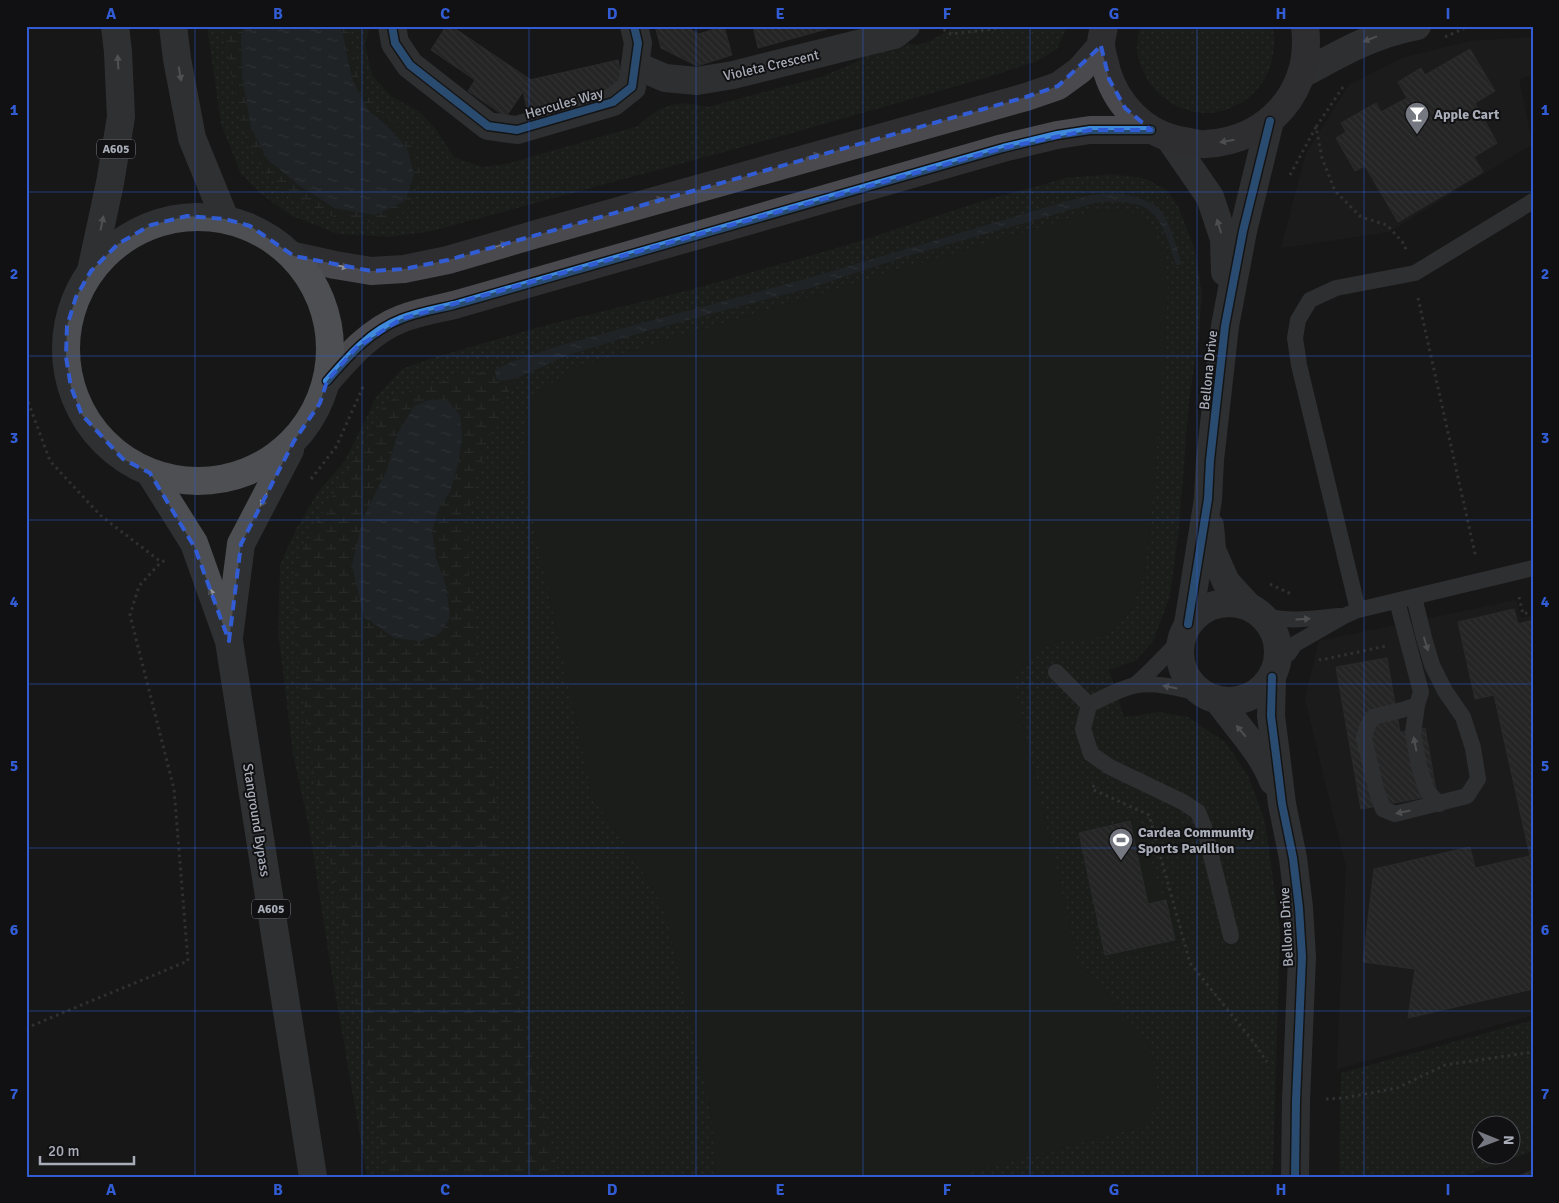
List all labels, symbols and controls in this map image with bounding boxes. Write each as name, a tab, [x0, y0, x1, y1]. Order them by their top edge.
text: A	[106, 4, 117, 24]
text: B	[273, 4, 283, 24]
text: C	[440, 4, 450, 24]
text: D	[607, 4, 618, 24]
text: E	[775, 4, 785, 24]
text: F	[943, 4, 952, 24]
text: G	[1109, 4, 1119, 24]
text: H	[1276, 4, 1286, 24]
text: I	[1445, 4, 1451, 24]
one-way arrow	[1362, 35, 1377, 43]
street label: Violeta Crescent	[722, 46, 821, 85]
one-way arrow	[114, 54, 122, 70]
one-way arrow	[176, 67, 184, 83]
street label: Hercules Way	[523, 84, 606, 123]
text: 1	[10, 100, 19, 120]
text: 1	[1541, 100, 1550, 120]
bar icon: Apple Cart	[1404, 101, 1430, 135]
place label: Apple Cart	[1434, 106, 1500, 123]
one-way arrow	[1218, 137, 1234, 145]
road number: A605	[97, 140, 135, 158]
one-way arrow	[805, 152, 820, 160]
one-way arrow	[649, 196, 664, 204]
one-way arrow	[98, 215, 106, 231]
one-way arrow	[1215, 218, 1223, 233]
one-way arrow	[493, 240, 508, 248]
one-way arrow	[334, 263, 350, 271]
text: 2	[10, 264, 18, 284]
text: 2	[1541, 264, 1549, 284]
street label: Bellona Drive	[1196, 329, 1221, 411]
text: 3	[10, 428, 18, 448]
text: 3	[1541, 428, 1549, 448]
one-way arrow	[260, 493, 268, 507]
one-way arrow	[208, 587, 216, 602]
text: 4	[10, 592, 19, 612]
text: 4	[1541, 592, 1550, 612]
one-way arrow	[1295, 614, 1311, 622]
one-way arrow	[1422, 637, 1430, 652]
one-way arrow	[1162, 683, 1177, 691]
one-way arrow	[1236, 725, 1247, 738]
one-way arrow	[1411, 737, 1419, 752]
text: 5	[10, 756, 18, 776]
text: 5	[1541, 756, 1549, 776]
street label: Stanground Bypass	[239, 762, 274, 878]
one-way arrow	[1396, 808, 1411, 816]
place label: Cardea Community Sports Pavillion	[1138, 824, 1254, 857]
sports icon: Cardea Community Sports Pavillion	[1108, 827, 1134, 861]
street label: Bellona Drive	[1276, 887, 1297, 967]
road number: A605	[252, 900, 290, 919]
text: 6	[10, 920, 19, 940]
text: 6	[1541, 920, 1550, 940]
text: 7	[10, 1084, 19, 1104]
text: 7	[1541, 1084, 1550, 1104]
north arrow	[1472, 1116, 1522, 1166]
scale bar	[40, 1133, 134, 1165]
text: N	[1500, 1135, 1517, 1145]
text: 20 m	[48, 1142, 79, 1160]
text: A	[106, 1180, 117, 1200]
text: B	[273, 1180, 283, 1200]
text: C	[440, 1180, 450, 1200]
text: D	[607, 1180, 618, 1200]
text: E	[775, 1180, 785, 1200]
text: F	[943, 1180, 952, 1200]
text: G	[1109, 1180, 1119, 1200]
text: H	[1276, 1180, 1286, 1200]
text: I	[1445, 1180, 1451, 1200]

